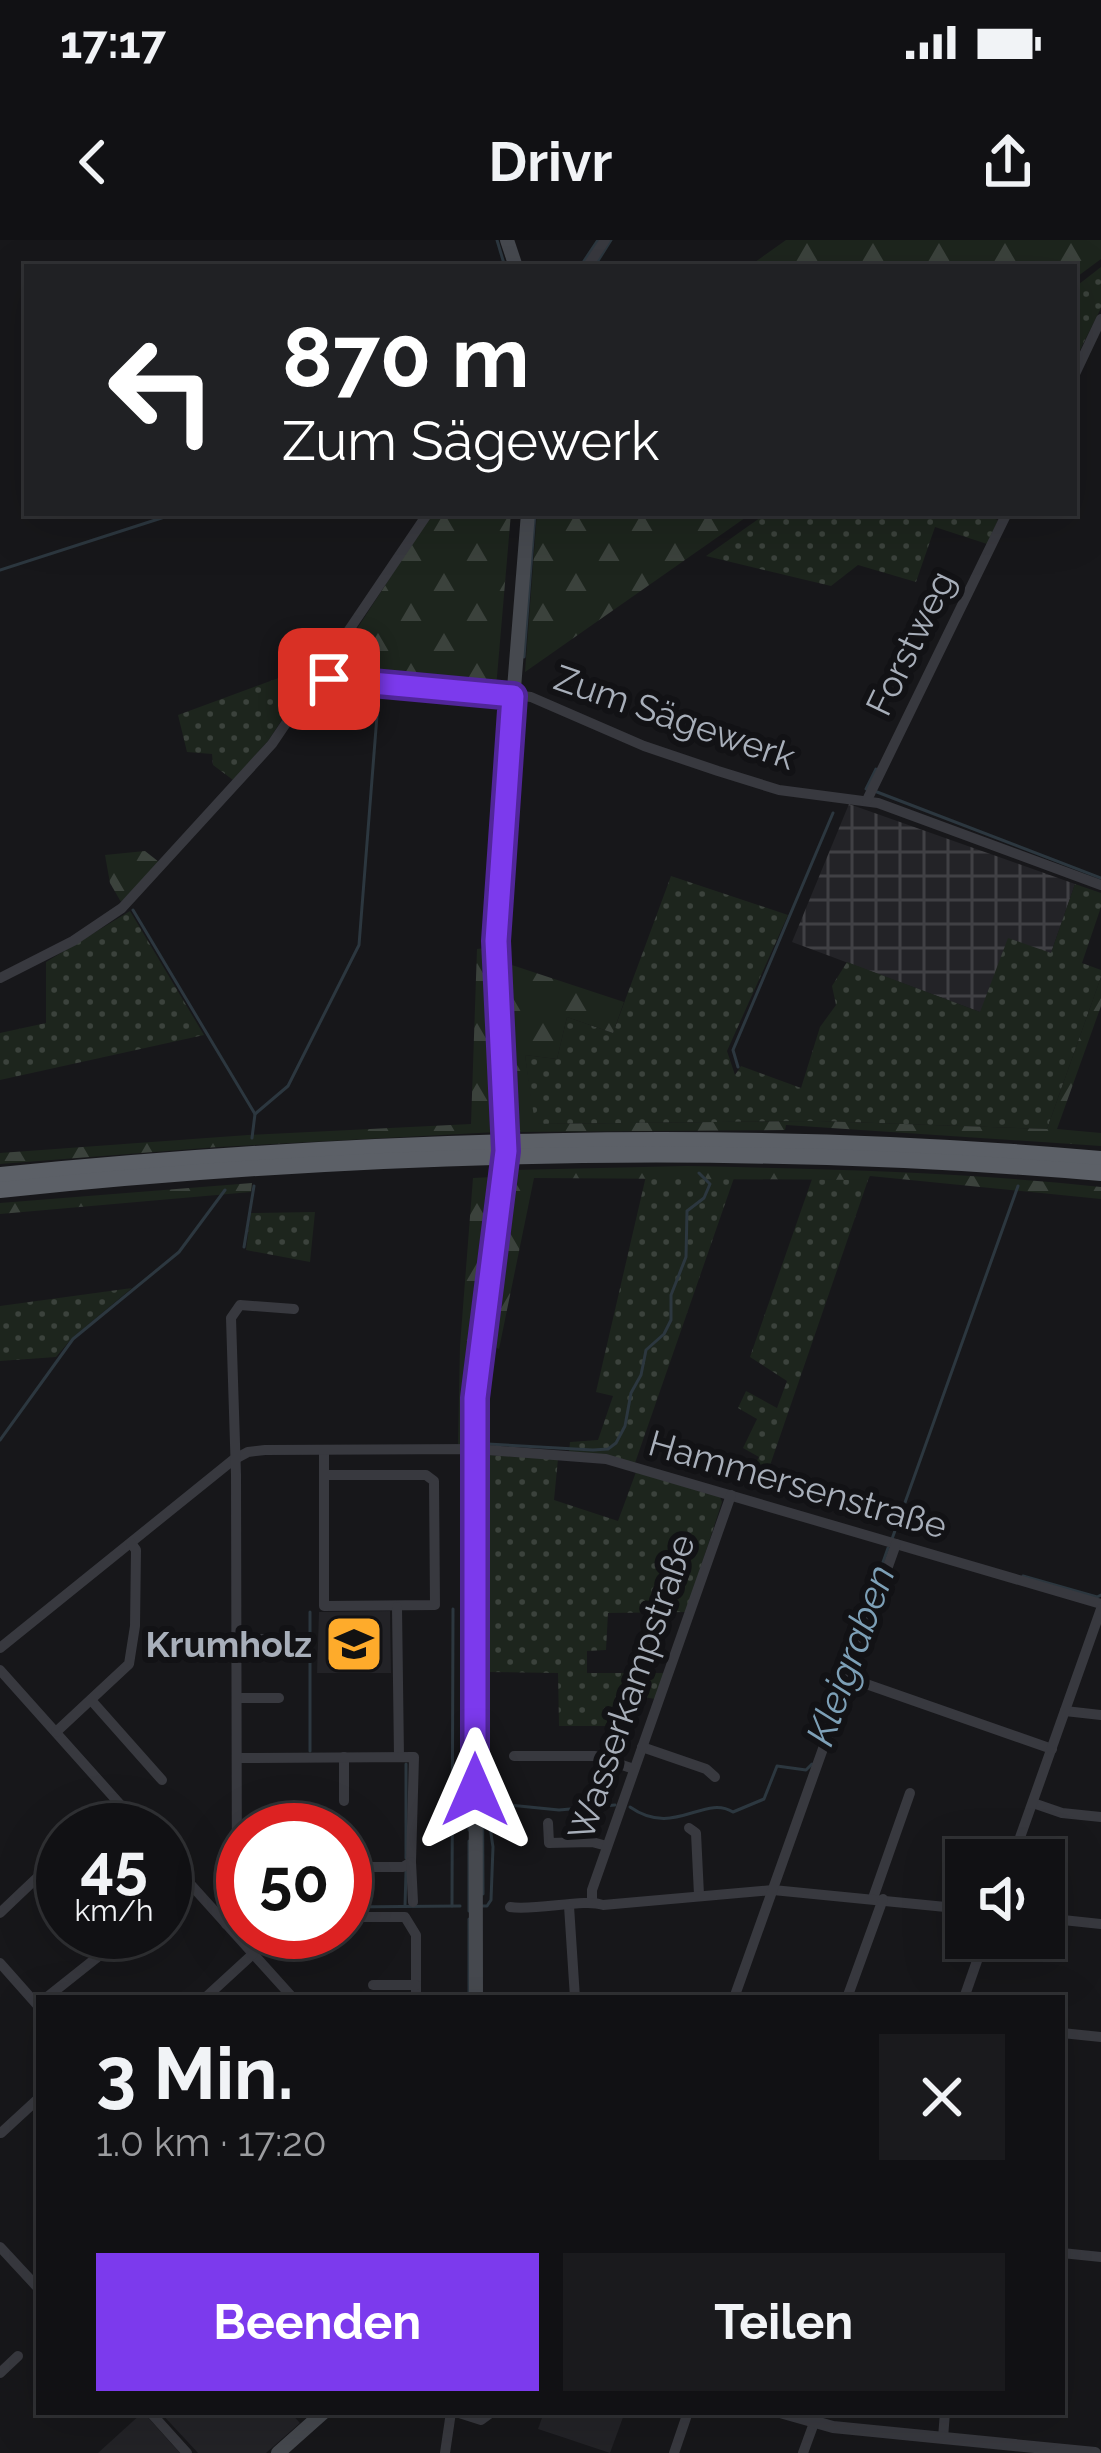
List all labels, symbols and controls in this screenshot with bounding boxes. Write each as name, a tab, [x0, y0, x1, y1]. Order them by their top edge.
text: 17:17	[60, 16, 166, 69]
icon: back	[60, 129, 126, 195]
icon: share	[975, 129, 1041, 195]
text: Drivr	[489, 130, 612, 194]
text: 870 m	[282, 308, 530, 407]
icon: left	[84, 312, 240, 468]
text: Zum Sägewerk	[282, 409, 659, 473]
street label: Forstweg	[857, 564, 963, 722]
pin	[278, 628, 380, 730]
icon: arrive	[296, 646, 362, 712]
street label: Zum Sägewerk	[549, 656, 801, 778]
street label: Hammersenstraße	[644, 1421, 952, 1547]
street label: Wasserkampstraße	[559, 1529, 703, 1845]
water label: Kleigraben	[796, 1559, 904, 1751]
school or university icon: Krumholz	[323, 1613, 385, 1675]
place label: Krumholz	[145, 1623, 312, 1665]
position arrow	[412, 1727, 538, 1853]
speed limit sign: 50	[216, 1803, 372, 1959]
text: 45	[80, 1831, 148, 1901]
map controls	[945, 1839, 1065, 1959]
button: sound	[945, 1839, 1065, 1959]
text: km/h	[74, 1893, 154, 1928]
text: 3 Min.	[96, 2031, 294, 2116]
button: close	[879, 2034, 1005, 2160]
text: 1.0 km · 17:20	[96, 2119, 327, 2165]
button: Beenden	[96, 2253, 539, 2391]
button: Teilen	[563, 2253, 1005, 2391]

